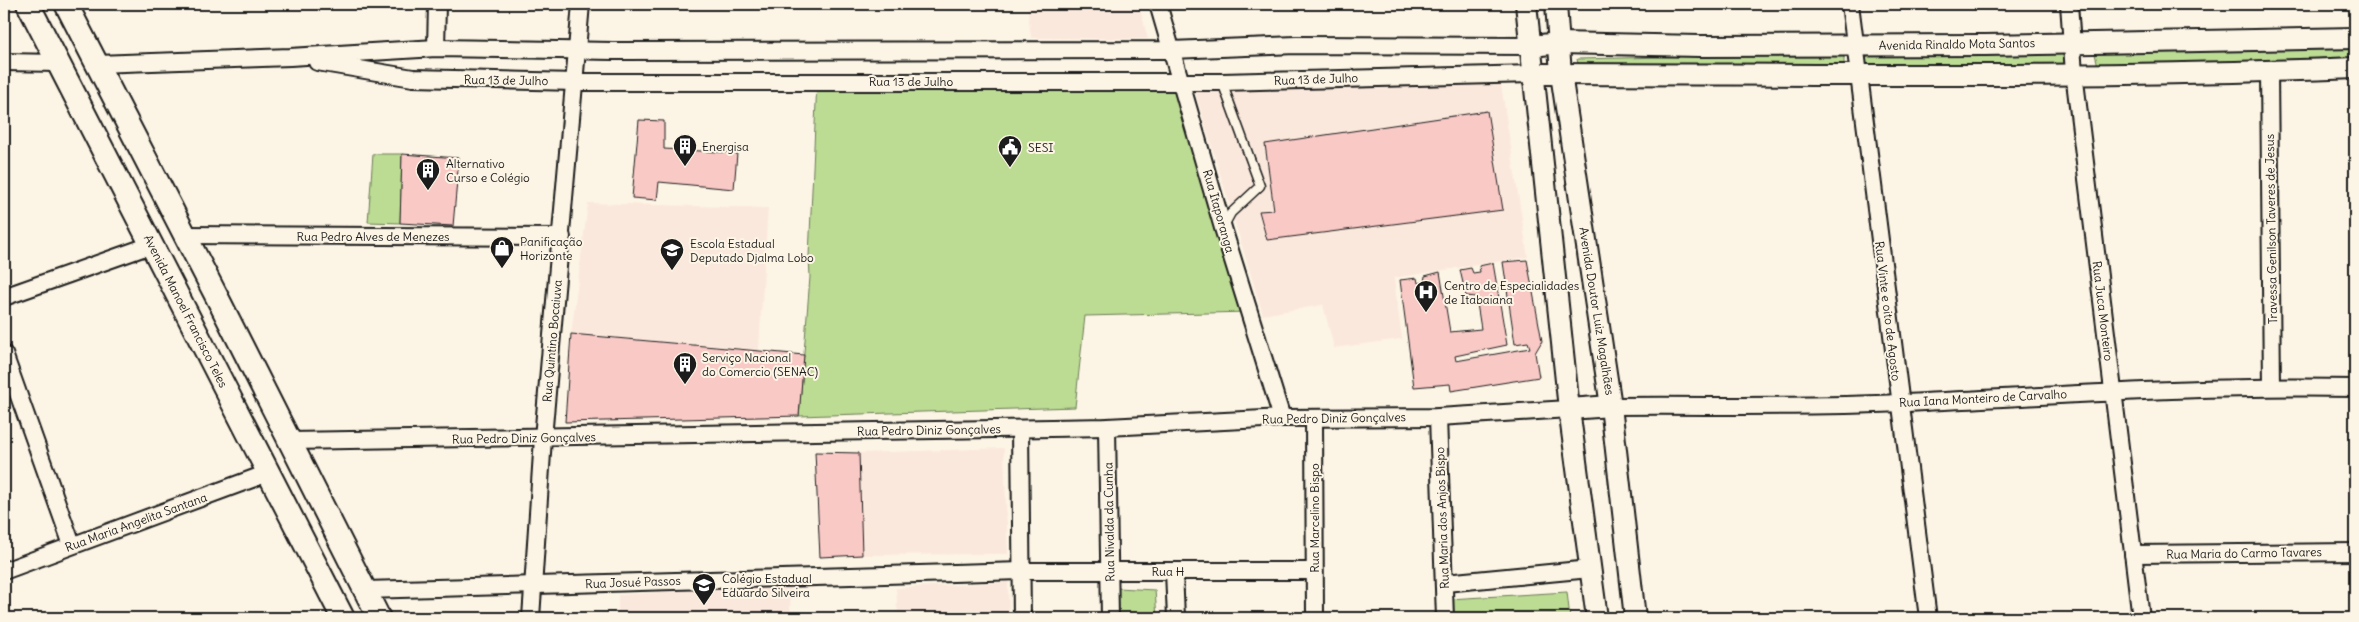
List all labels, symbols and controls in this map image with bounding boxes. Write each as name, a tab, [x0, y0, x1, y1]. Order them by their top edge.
street label: Avenida Rinaldo Mota Santos	[1879, 35, 2035, 53]
street label: Rua 13 de Julho	[1274, 70, 1359, 88]
street label: Rua 13 de Julho	[464, 72, 549, 88]
street label: Rua 13 de Julho	[869, 74, 953, 89]
building icon: Energisa	[672, 133, 698, 167]
public building icon: SESI	[997, 134, 1023, 168]
street label: Travessa Genilson Taveres de Jesus	[2262, 134, 2280, 324]
place label: Energisa	[702, 139, 749, 154]
place label: SESI	[1028, 140, 1054, 155]
place label: Alternativo Curso e Colégio	[446, 156, 530, 185]
building icon: Alternativo Curso e Colégio	[415, 157, 441, 191]
street label: Rua Itaporanga	[1200, 168, 1238, 254]
street label: Avenida Doutor Luiz Magalhães	[1576, 226, 1618, 396]
street label: Rua Pedro Alves de Menezes	[296, 229, 450, 244]
street label: Avenida Manoel Francisco Teles	[141, 232, 231, 390]
place label: Panificação Horizonte	[520, 234, 583, 263]
shop icon: Panificação Horizonte	[489, 235, 515, 269]
place label: Escola Estadual Deputado Djalma Lobo	[690, 236, 814, 265]
school or university icon: Escola Estadual Deputado Djalma Lobo	[659, 237, 685, 271]
street label: Rua Vinte e oito de Agosto	[1872, 240, 1904, 382]
street label: Rua Juca Monteiro	[2089, 260, 2117, 362]
place label: Centro de Especialidades de Itabaiana	[1444, 278, 1579, 307]
street label: Rua Quintino Bocaiuva	[539, 279, 565, 403]
hospital icon: Centro de Especialidades de Itabaiana	[1413, 279, 1439, 313]
place label: Serviço Nacional do Comercio (SENAC)	[702, 350, 819, 379]
building icon: Serviço Nacional do Comercio (SENAC)	[672, 351, 698, 385]
street label: Rua Iana Monteiro de Carvalho	[1899, 386, 2068, 410]
street label: Rua Pedro Diniz Gonçalves	[1262, 409, 1406, 427]
street label: Rua Pedro Diniz Gonçalves	[857, 421, 1001, 439]
street label: Rua Pedro Diniz Gonçalves	[452, 429, 596, 447]
street label: Rua Maria dos Anjos Bispo	[1432, 446, 1452, 589]
street label: Rua Nivalda da Cunha	[1100, 462, 1118, 582]
street label: Rua Marcelino Bispo	[1307, 463, 1322, 573]
street label: Rua Maria Angelita Santana	[63, 489, 209, 555]
street label: Rua Maria do Carmo Tavares	[2166, 544, 2322, 562]
street label: Rua H	[1152, 564, 1185, 579]
place label: Colégio Estadual Eduardo Silveira	[722, 571, 812, 600]
school or university icon: Colégio Estadual Eduardo Silveira	[691, 572, 717, 606]
street label: Rua Josué Passos	[585, 573, 681, 591]

